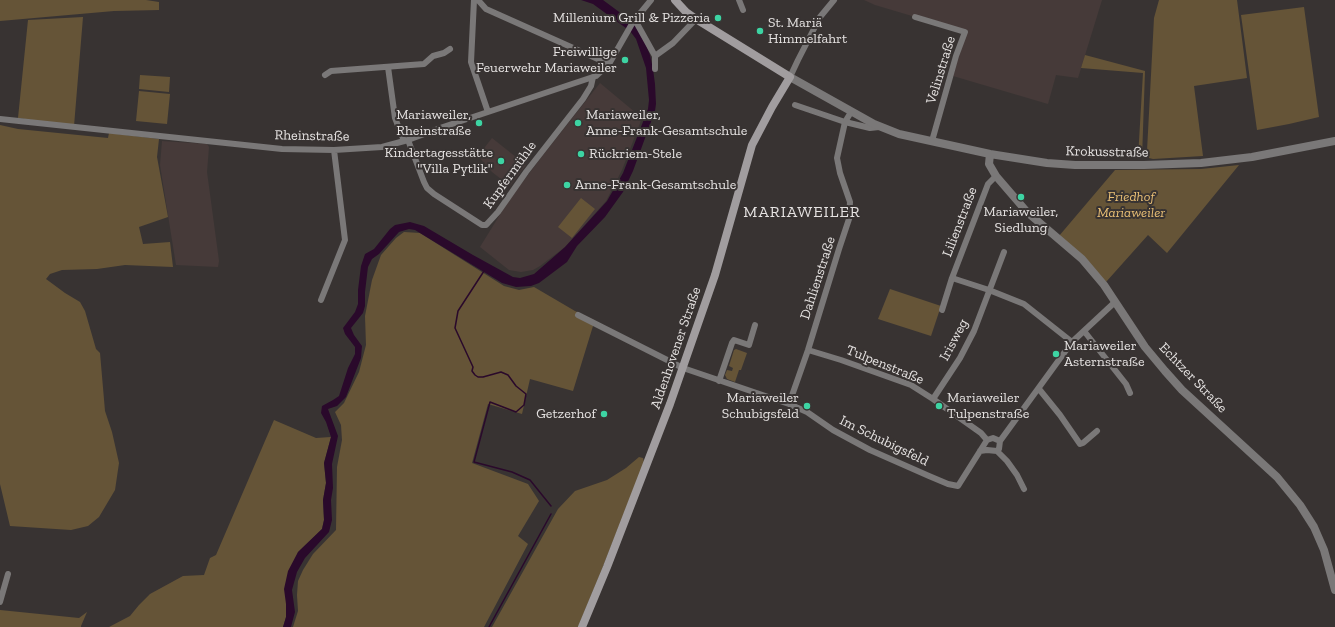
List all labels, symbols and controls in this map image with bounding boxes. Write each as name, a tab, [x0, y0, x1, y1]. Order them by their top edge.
place label: Millenium Grill & Pizzeria	[553, 10, 710, 26]
marker: Millenium Grill & Pizzeria	[713, 13, 723, 23]
place label: St. Mariä Himmelfahrt	[768, 15, 847, 48]
marker: St. Mariä Himmelfahrt	[755, 26, 765, 36]
street label: Velinstraße	[923, 34, 959, 106]
place label: Freiwillige Feuerwehr Mariaweiler	[476, 44, 617, 76]
marker: Freiwillige Feuerwehr Mariaweiler	[620, 55, 630, 65]
place label: Mariaweiler, Rheinstraße	[396, 107, 471, 140]
place label: Mariaweiler, Anne-Frank-Gesamtschule	[586, 107, 747, 140]
marker: Mariaweiler, Rheinstraße	[474, 118, 484, 128]
marker: Mariaweiler, Anne-Frank-Gesamtschule	[573, 118, 583, 128]
street label: Rheinstraße	[275, 127, 349, 145]
street label: Kupfermühle	[480, 138, 540, 212]
street label: Krokusstraße	[1065, 143, 1149, 161]
place label: Kindertagesstätte "Villa Pytlik"	[385, 145, 493, 178]
place label: Rückriem-Stele	[589, 146, 682, 162]
marker: Rückriem-Stele	[576, 149, 586, 159]
marker: Kindertagesstätte "Villa Pytlik"	[496, 156, 506, 166]
place label: Anne-Frank-Gesamtschule	[575, 177, 736, 193]
marker: Anne-Frank-Gesamtschule	[562, 180, 572, 190]
street label: Lilienstraße	[939, 185, 981, 259]
park label: Friedhof Mariaweiler	[1097, 189, 1165, 222]
marker: Mariaweiler, Siedlung	[1016, 192, 1026, 202]
district label: MARIAWEILER	[743, 202, 861, 222]
place label: Mariaweiler, Siedlung	[984, 204, 1058, 236]
street label: Dahlienstraße	[797, 234, 839, 322]
street label: Aldenhovener Straße	[647, 285, 705, 411]
street label: Irisweg	[936, 316, 972, 364]
place label: Mariaweiler Asternstraße	[1064, 338, 1145, 370]
street label: Echtzer Straße	[1155, 339, 1231, 417]
street label: Tulpenstraße	[844, 342, 926, 388]
marker: Mariaweiler Asternstraße	[1051, 349, 1061, 359]
place label: Mariaweiler Schubigsfeld	[722, 390, 799, 422]
place label: Mariaweiler Tulpenstraße	[947, 390, 1029, 422]
marker: Mariaweiler Schubigsfeld	[802, 401, 812, 411]
marker: Mariaweiler Tulpenstraße	[934, 401, 944, 411]
place label: Getzerhof	[536, 406, 596, 422]
marker: Getzerhof	[599, 409, 609, 419]
street label: Im Schubigsfeld	[837, 412, 931, 470]

